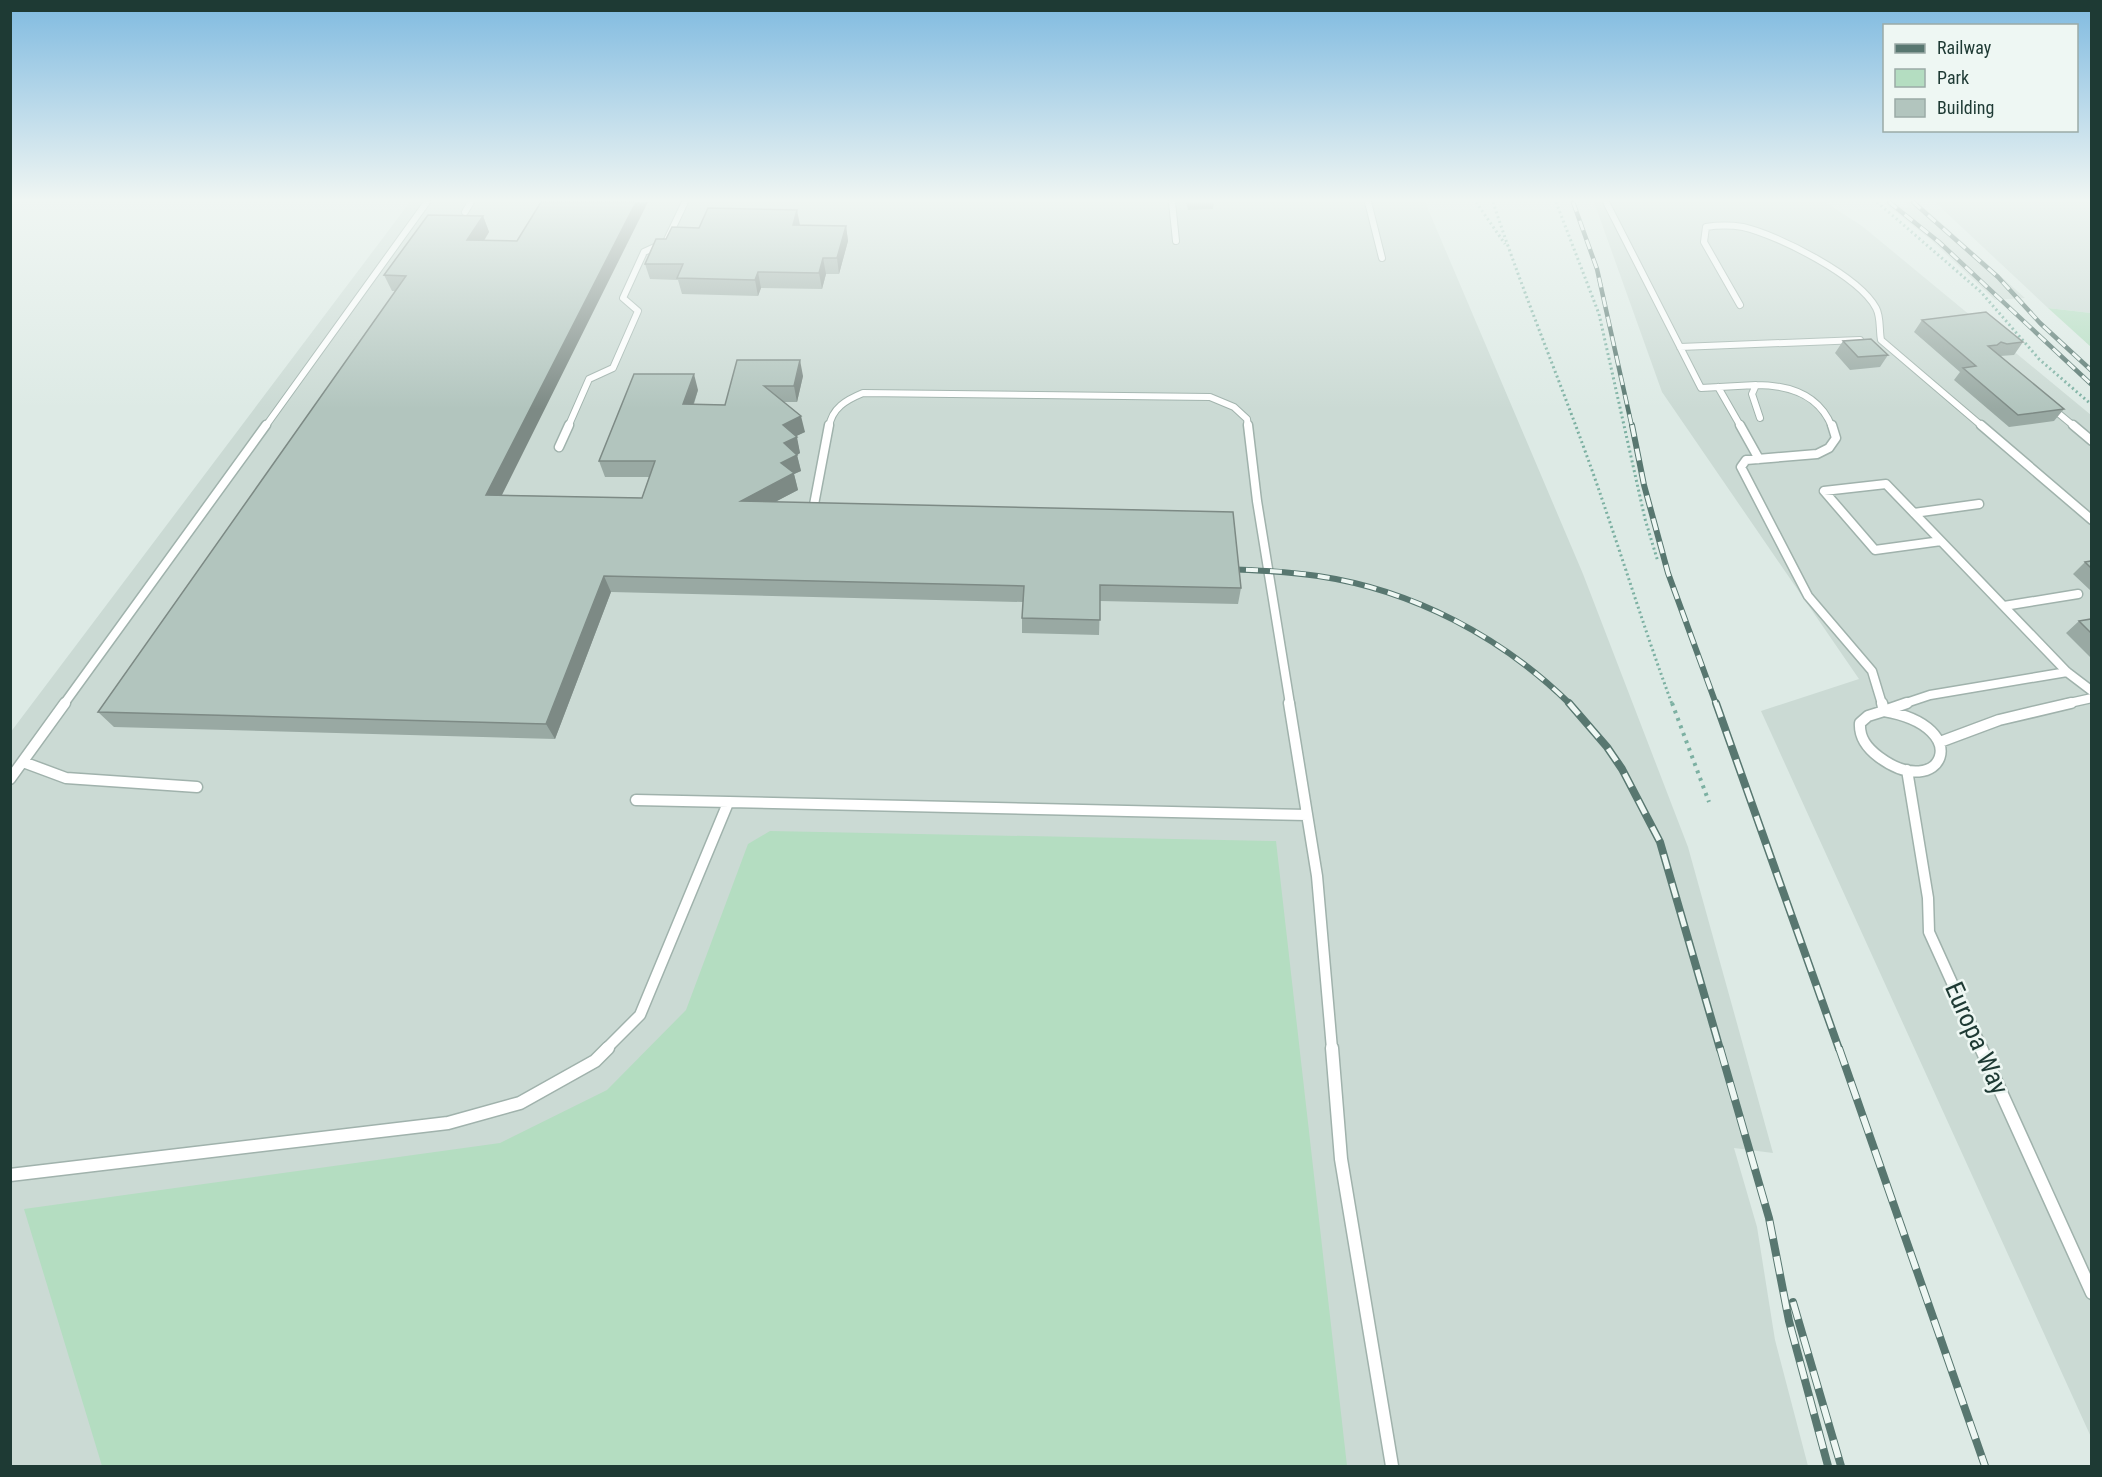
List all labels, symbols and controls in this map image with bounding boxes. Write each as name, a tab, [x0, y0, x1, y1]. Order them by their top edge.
legend	[1883, 24, 2078, 132]
text: Railway	[1937, 37, 1992, 58]
text: Park	[1937, 67, 1969, 88]
text: Building	[1937, 97, 1994, 118]
street label: Europa Way	[1939, 977, 2015, 1099]

